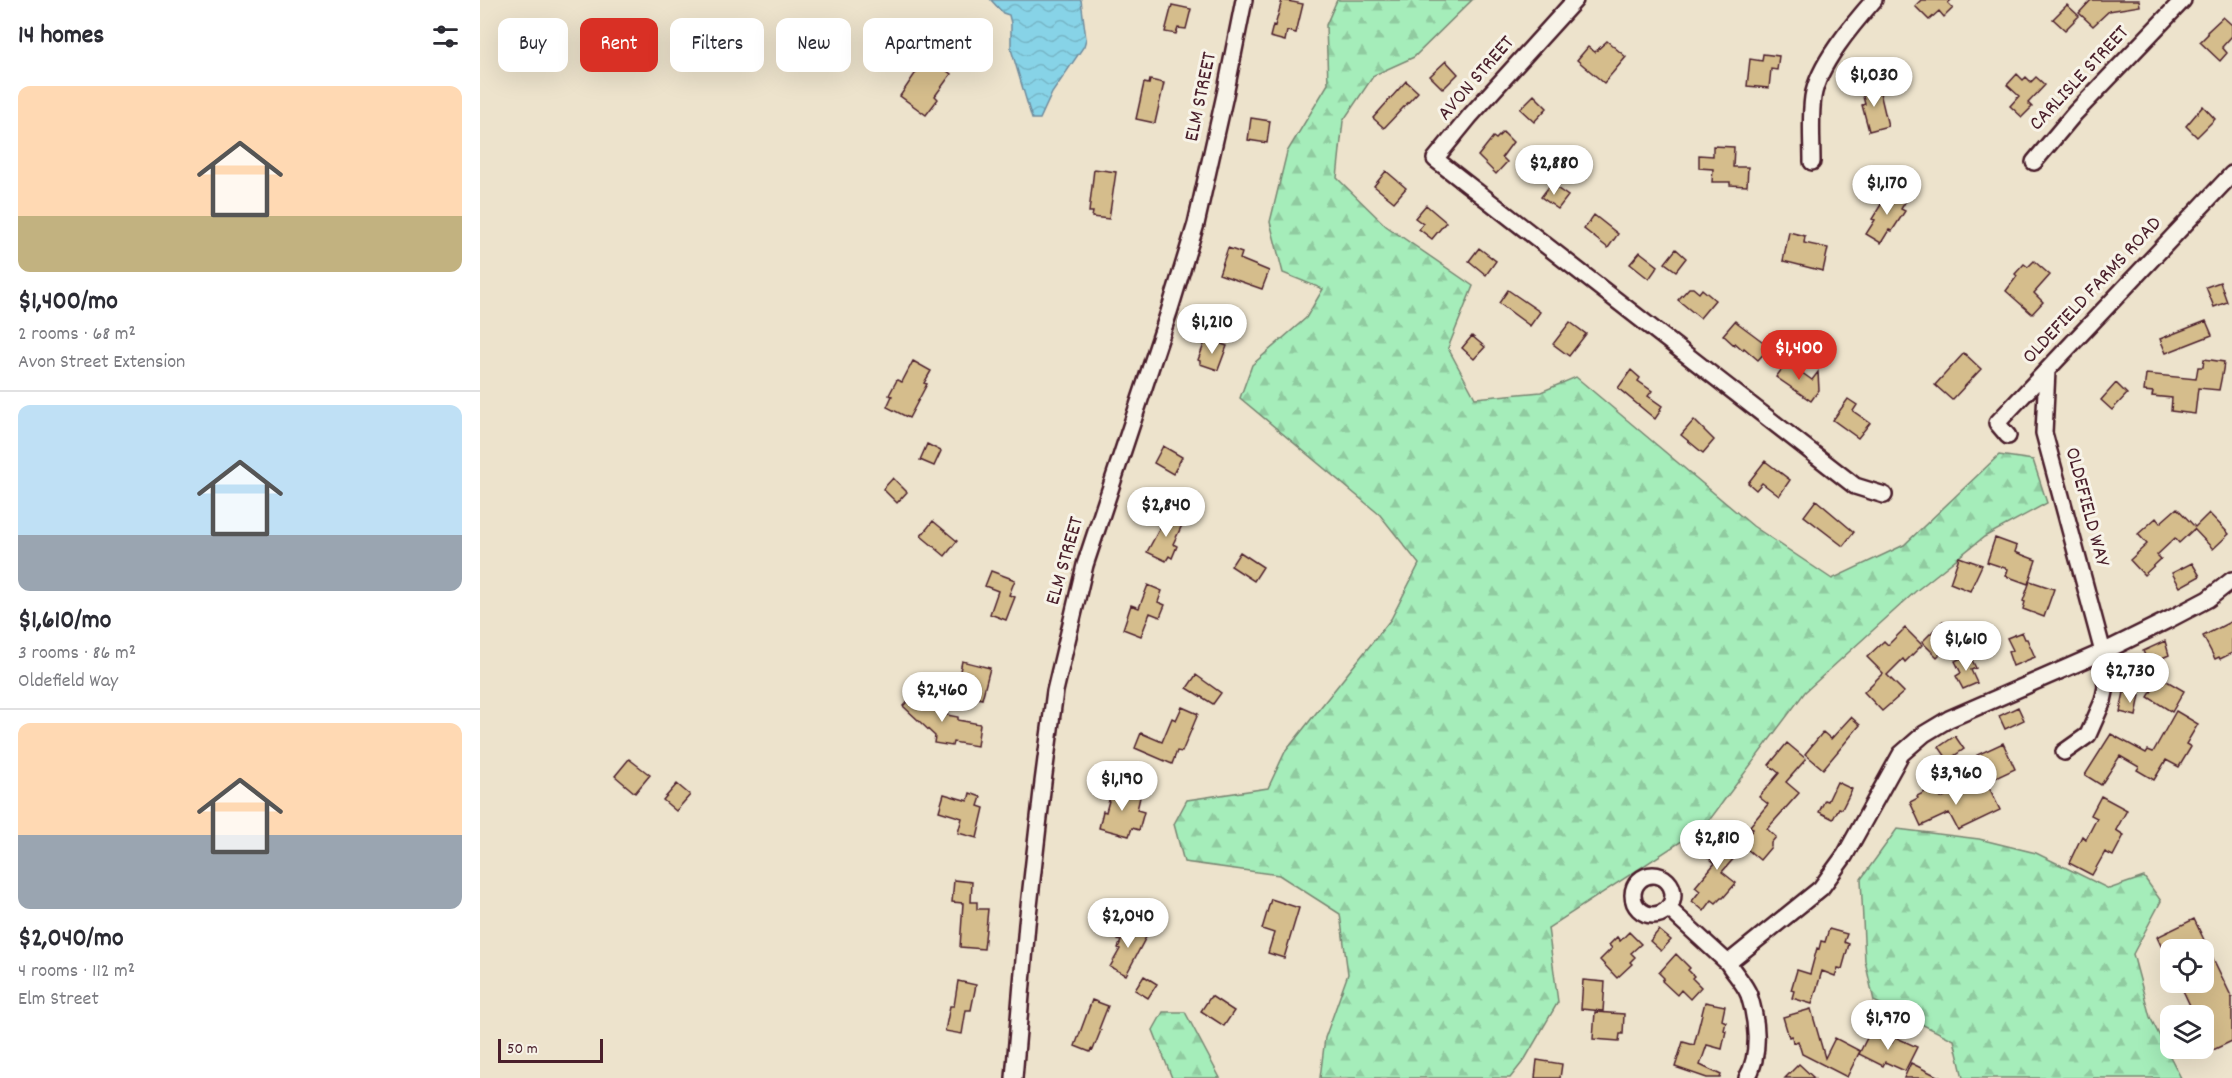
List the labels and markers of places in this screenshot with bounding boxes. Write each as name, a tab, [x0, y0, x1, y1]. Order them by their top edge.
pin: $1,030	[1825, 57, 1923, 108]
pin: $2,880	[1505, 145, 1603, 196]
pin: $1,170	[1838, 165, 1936, 216]
pin: $1,210	[1163, 304, 1261, 355]
pin: $1,400	[1750, 330, 1848, 381]
pin: $2,840	[1117, 487, 1215, 538]
pin: $1,610	[1917, 621, 2015, 672]
pin: $2,730	[2081, 653, 2179, 704]
pin: $2,460	[893, 672, 991, 723]
pin: $3,960	[1907, 755, 2005, 806]
pin: $1,190	[1073, 761, 1171, 812]
pin: $2,810	[1668, 820, 1766, 871]
pin: $2,040	[1079, 898, 1177, 949]
pin: $1,970	[1839, 1000, 1937, 1051]

